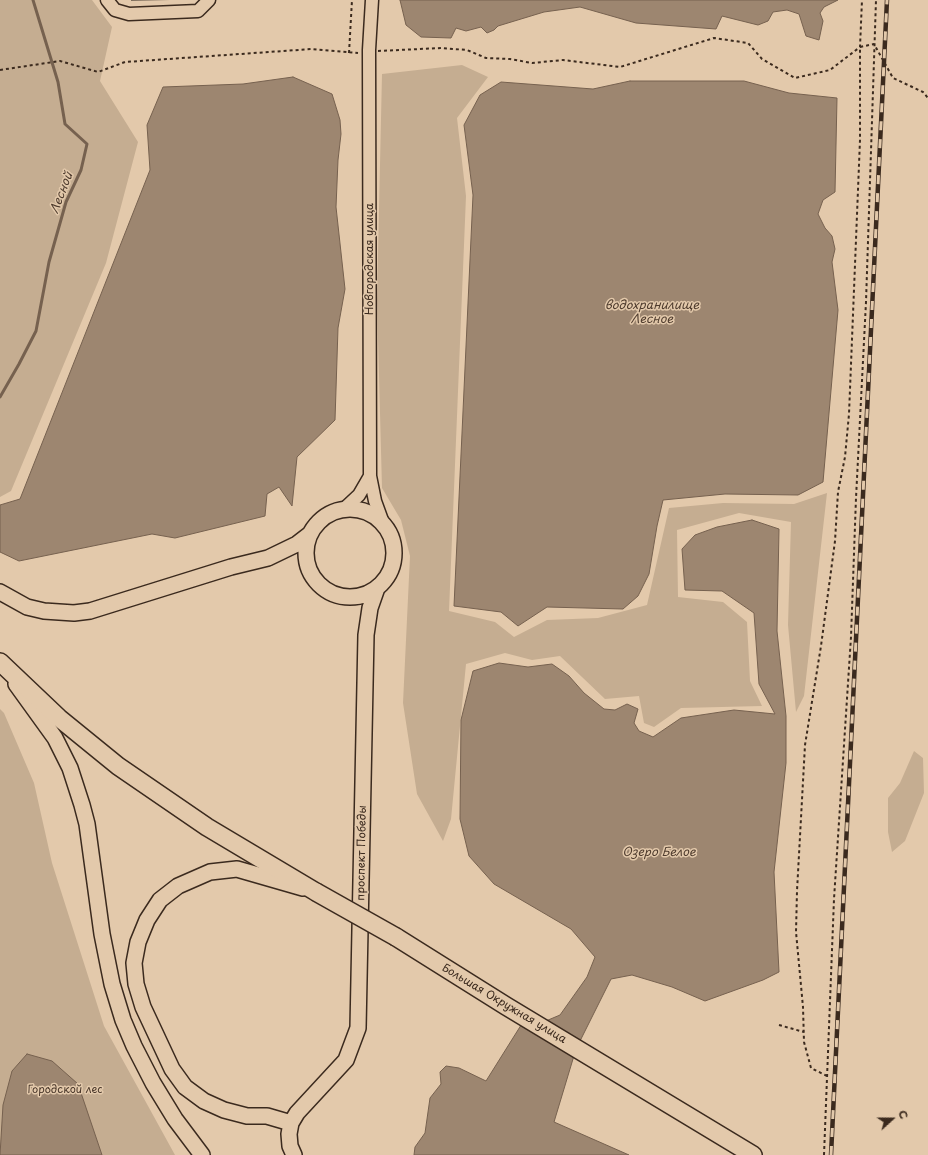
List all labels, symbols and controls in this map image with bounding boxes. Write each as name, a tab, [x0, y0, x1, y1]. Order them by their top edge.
water label: Лесной	[48, 170, 76, 216]
street label: Новгородская улица	[363, 203, 377, 315]
water label: водохранилище Лесное	[605, 299, 699, 327]
street label: проспект Победы	[355, 805, 369, 901]
water label: Озеро Белое	[622, 846, 696, 860]
street label: Большая Окружная улица	[439, 962, 569, 1046]
park label: Городской лес	[28, 1083, 102, 1097]
north arrow	[872, 1099, 912, 1139]
text: С	[894, 1108, 913, 1121]

